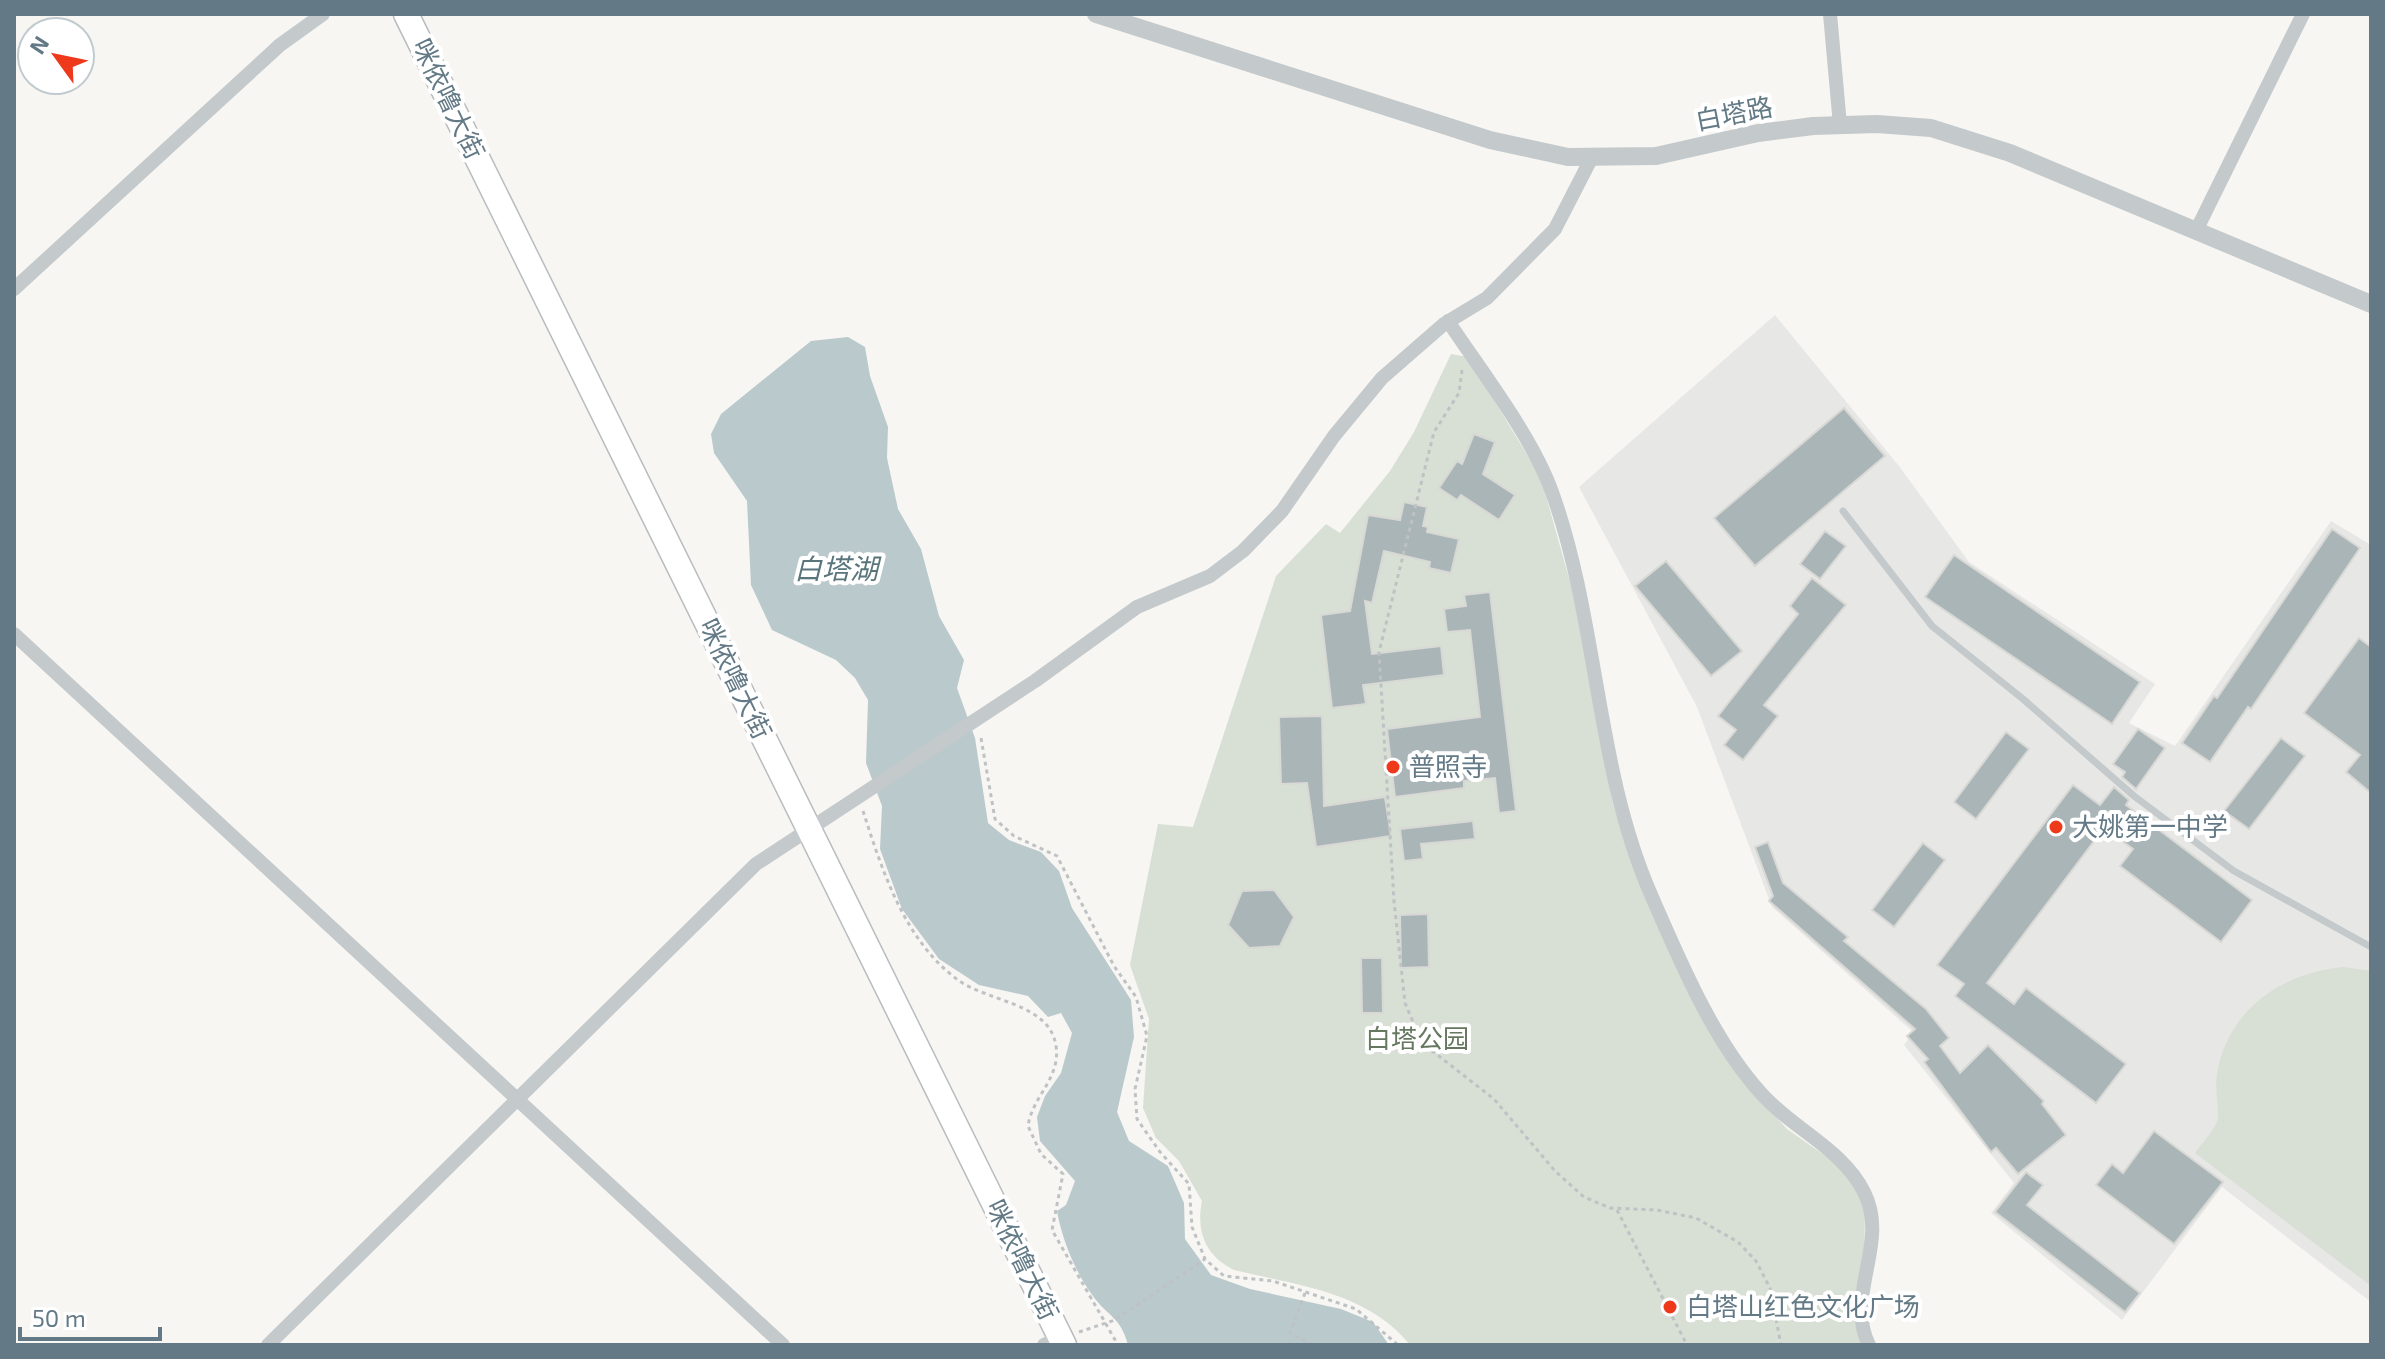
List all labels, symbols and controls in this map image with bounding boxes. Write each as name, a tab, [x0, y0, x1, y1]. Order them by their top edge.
north arrow	[16, 16, 96, 96]
text: N	[23, 31, 54, 58]
street label: 咪依噜大街	[407, 33, 492, 164]
street label: 白塔路	[1692, 90, 1775, 135]
water label: 白塔湖	[794, 551, 882, 585]
street label: 咪依噜大街	[694, 613, 779, 744]
place label: 普照寺	[1409, 750, 1487, 781]
marker: 普照寺	[1384, 758, 1402, 776]
place label: 大姚第一中学	[2072, 810, 2228, 841]
marker: 大姚第一中学	[2047, 818, 2065, 836]
park label: 白塔公园	[1365, 1022, 1469, 1053]
street label: 咪依噜大街	[981, 1194, 1066, 1325]
place label: 白塔山红色文化广场	[1686, 1290, 1920, 1321]
scale bar	[20, 1291, 160, 1341]
marker: 白塔山红色文化广场	[1661, 1298, 1679, 1316]
text: 50 m	[32, 1303, 86, 1332]

